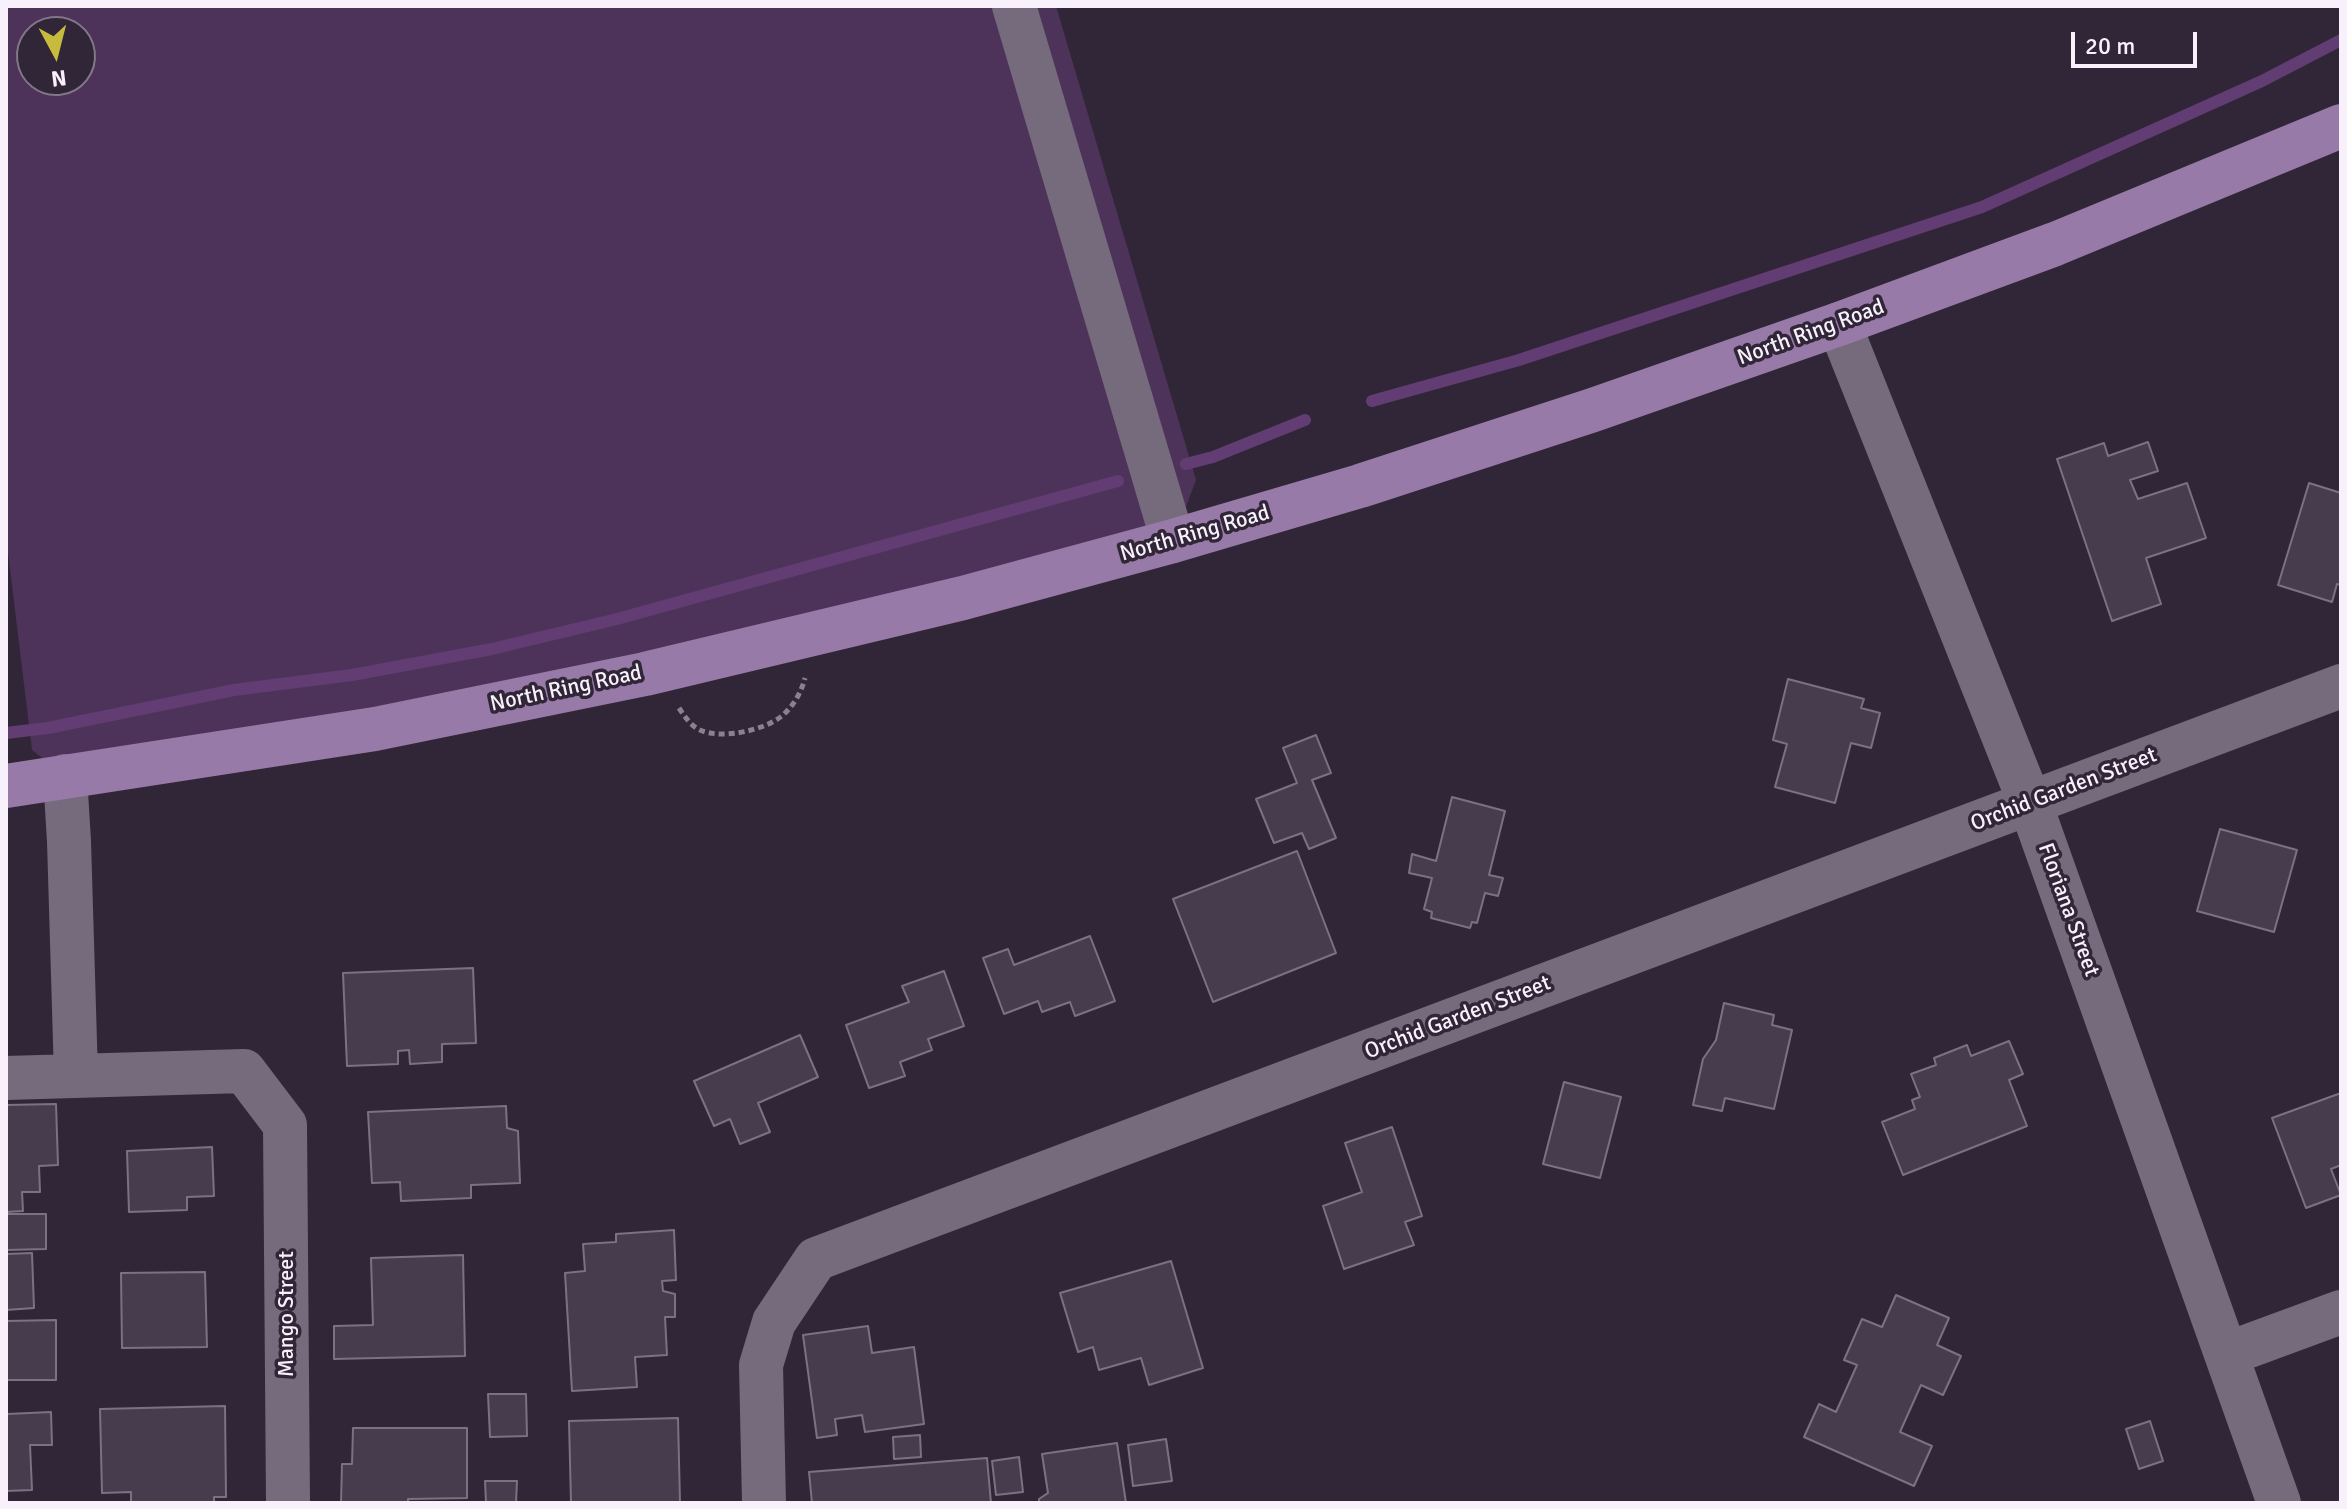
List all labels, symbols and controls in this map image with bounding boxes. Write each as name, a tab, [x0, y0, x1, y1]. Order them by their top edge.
north arrow	[16, 16, 96, 96]
scale bar	[2075, 16, 2201, 66]
text: 20 m	[2085, 31, 2135, 61]
text: N	[49, 64, 68, 93]
street label: North Ring Road	[1734, 294, 1888, 372]
street label: North Ring Road	[1117, 500, 1273, 568]
street label: North Ring Road	[488, 660, 644, 718]
street label: Orchid Garden Street	[1967, 742, 2161, 838]
street label: Floriana Street	[2032, 840, 2104, 980]
street label: Orchid Garden Street	[1361, 970, 1555, 1066]
street label: Mango Street	[274, 1251, 300, 1377]

